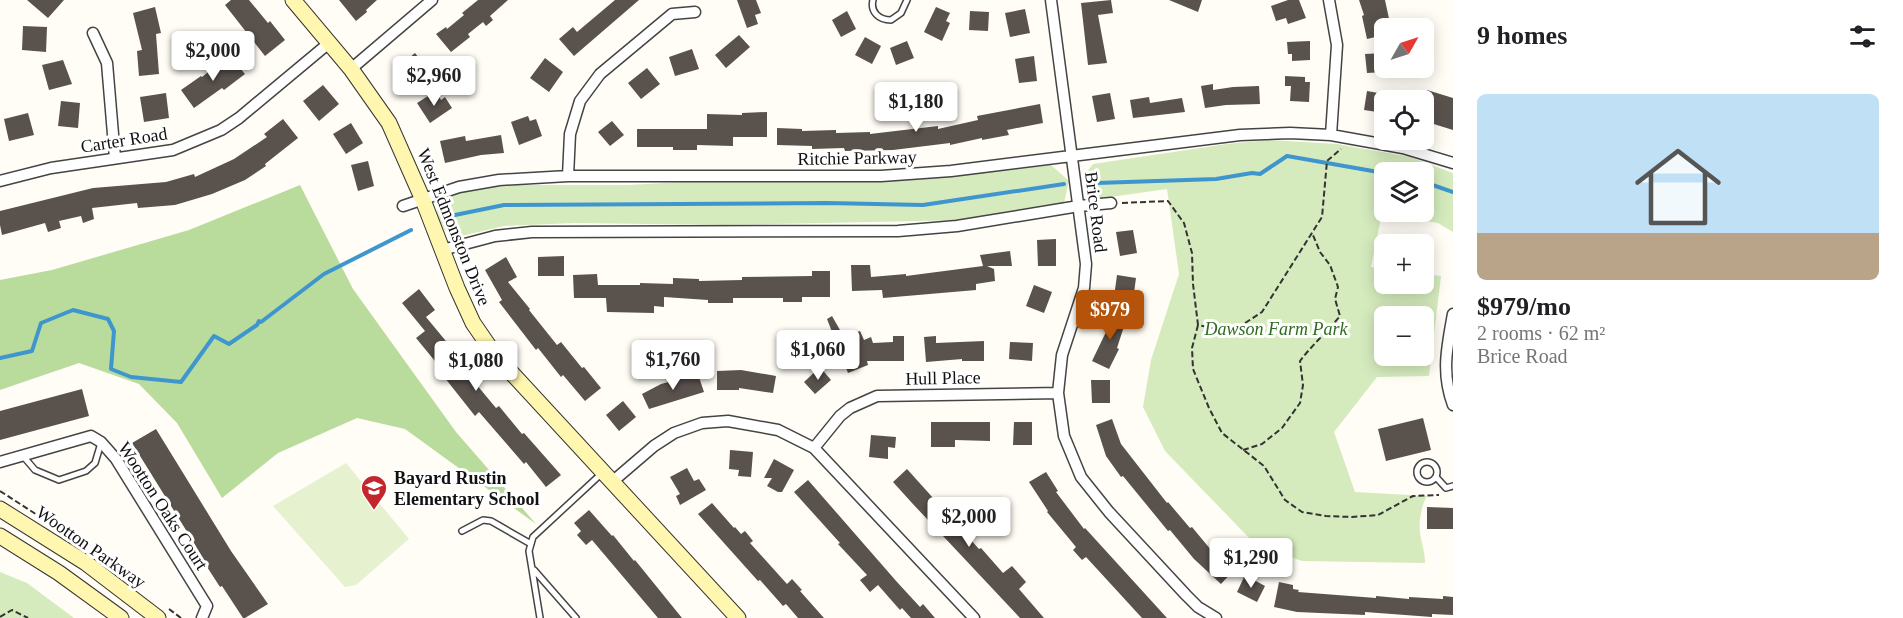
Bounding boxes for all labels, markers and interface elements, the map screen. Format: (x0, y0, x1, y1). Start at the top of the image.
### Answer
north arrow (1374, 18, 1434, 78)
map controls (1374, 18, 1434, 366)
icon: filters (1846, 20, 1879, 53)
text: 9 homes (1477, 21, 1567, 50)
pin: $2,000 (164, 31, 262, 82)
text: $2,000 (186, 39, 241, 61)
pin: $2,960 (385, 56, 483, 107)
text: $2,960 (407, 64, 462, 86)
pin: $1,180 (867, 82, 965, 133)
text: $1,180 (889, 90, 944, 112)
button: locate (1374, 90, 1434, 150)
street label: Carter Road (79, 123, 169, 157)
icon: home (1624, 133, 1732, 241)
street label: West Edmonston Drive (413, 146, 495, 308)
street label: Ritchie Parkway (797, 147, 917, 169)
button: layers (1374, 162, 1434, 222)
street label: Brice Road (1081, 170, 1111, 254)
button: + (1374, 234, 1434, 294)
pin: $979 (1074, 290, 1146, 341)
text: $979/mo (1477, 292, 1571, 321)
text: $979 (1090, 298, 1130, 320)
button: − (1374, 306, 1434, 366)
park label: Dawson Farm Park (1204, 319, 1349, 339)
text: 2 rooms · 62 m² (1477, 322, 1605, 344)
pin: $1,060 (769, 330, 867, 381)
text: $1,060 (791, 338, 846, 360)
pin: $1,760 (624, 340, 722, 391)
pin: $1,080 (427, 341, 525, 392)
text: Brice Road (1477, 345, 1568, 367)
text: $1,760 (646, 348, 701, 370)
text: $1,080 (449, 349, 504, 371)
street label: Hull Place (905, 367, 981, 389)
street label: Wootton Oaks Court (114, 438, 212, 574)
place label: Bayard Rustin Elementary School (394, 468, 540, 509)
school or university icon: Bayard Rustin Elementary School (359, 473, 389, 511)
pin: $2,000 (920, 497, 1018, 548)
street label: Wootton Parkway (32, 502, 150, 592)
text: $2,000 (942, 505, 997, 527)
pin: $1,290 (1202, 538, 1300, 589)
text: $1,290 (1224, 546, 1279, 568)

